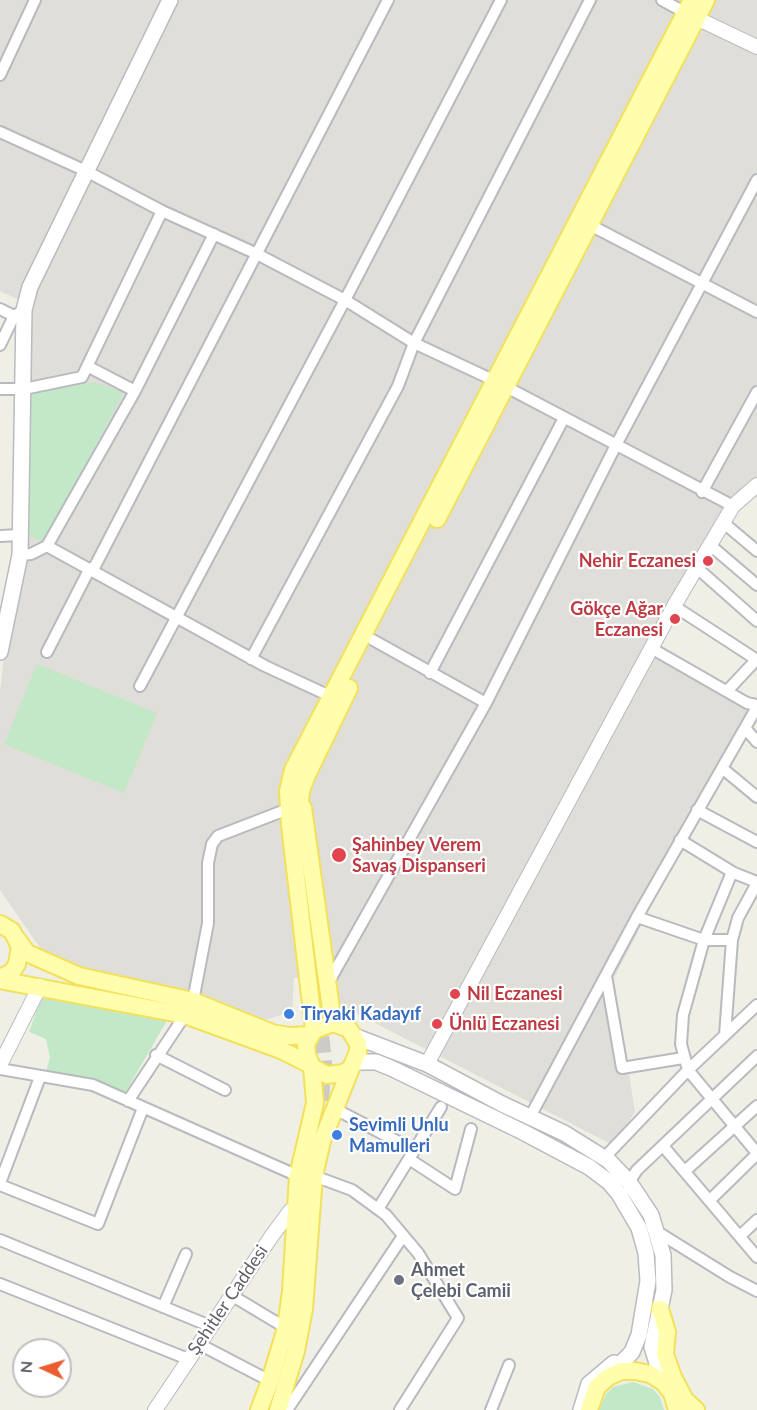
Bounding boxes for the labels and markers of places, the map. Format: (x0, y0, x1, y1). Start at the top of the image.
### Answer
place label: Nehir Eczanesi (579, 550, 696, 572)
marker: Nehir Eczanesi (701, 554, 715, 568)
place label: Gökçe Ağar Eczanesi (570, 598, 663, 640)
marker: Gökçe Ağar Eczanesi (668, 612, 682, 626)
place label: Şahinbey Verem Savaş Dispanseri (352, 834, 486, 876)
marker: Şahinbey Verem Savaş Dispanseri (330, 846, 348, 864)
place label: Nil Eczanesi (467, 983, 562, 1005)
marker: Nil Eczanesi (448, 987, 462, 1001)
place label: Tiryaki Kadayıf (301, 1003, 421, 1025)
marker: Tiryaki Kadayıf (282, 1007, 296, 1021)
place label: Ünlü Eczanesi (449, 1013, 560, 1035)
marker: Ünlü Eczanesi (430, 1017, 444, 1031)
place label: Sevimli Unlu Mamulleri (349, 1114, 449, 1156)
marker: Sevimli Unlu Mamulleri (330, 1128, 344, 1142)
place label: Ahmet Çelebi Camii (411, 1259, 511, 1302)
marker: Ahmet Çelebi Camii (392, 1273, 406, 1287)

